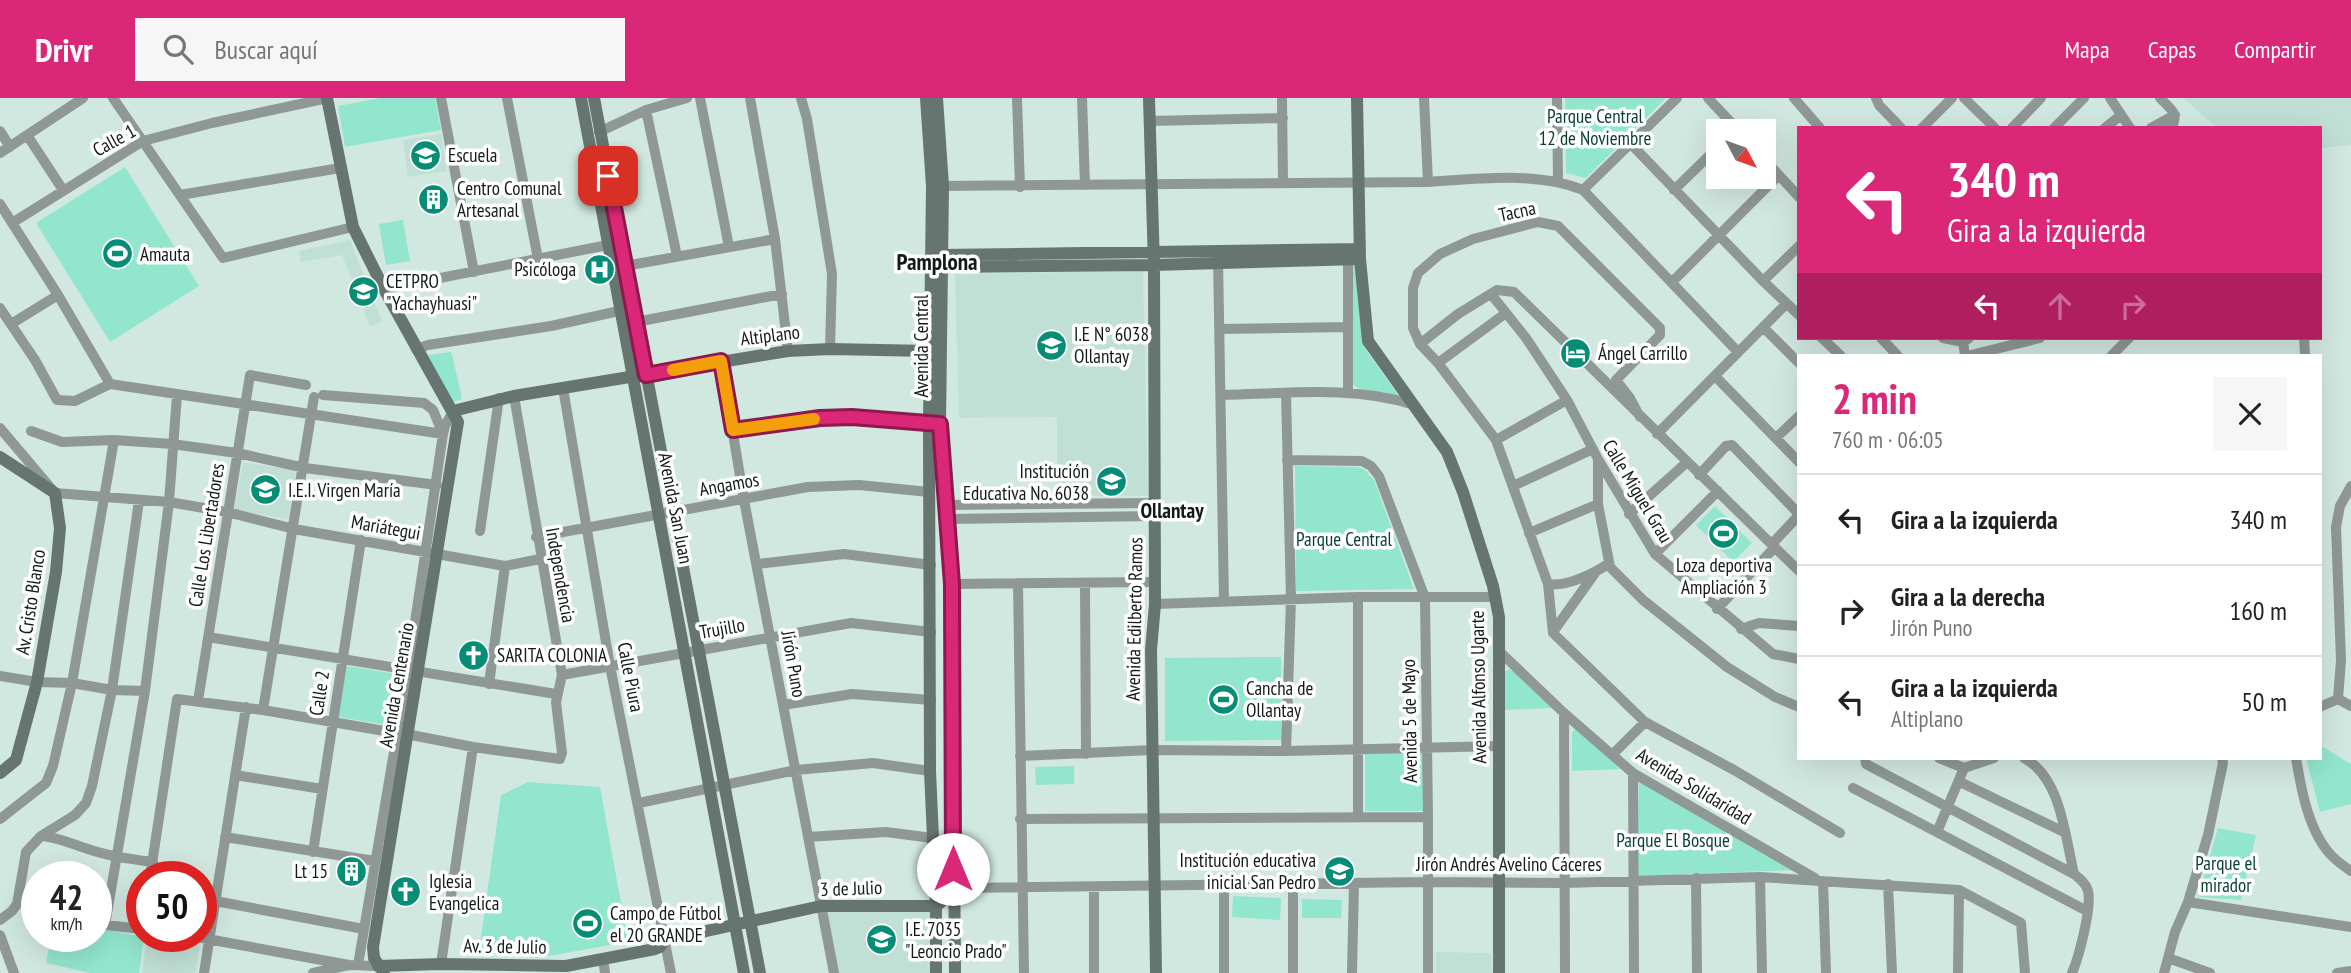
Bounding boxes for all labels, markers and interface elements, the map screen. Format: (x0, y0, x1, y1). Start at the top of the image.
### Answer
search box (135, 18, 625, 81)
text: Drivr (35, 28, 93, 71)
icon: search (159, 30, 197, 68)
text: Buscar aquí (215, 33, 318, 66)
text: Mapa (2065, 34, 2110, 65)
text: Capas (2148, 34, 2196, 65)
text: Compartir (2234, 34, 2316, 65)
park label: Parque Central 12 de Noviembre (1539, 104, 1651, 150)
street label: Calle 1 (88, 119, 140, 161)
north arrow (1706, 119, 1776, 189)
map controls (1706, 119, 1776, 189)
school or university icon: Escuela (408, 138, 442, 172)
place label: Escuela (448, 143, 497, 167)
pin (578, 146, 638, 206)
text: 340 m (1947, 147, 2060, 211)
icon: left (1832, 154, 1923, 245)
icon: arrive (589, 157, 627, 195)
place label: Centro Comunal Artesanal (457, 176, 562, 222)
building icon: Centro Comunal Artesanal (417, 182, 451, 216)
street label: Tacna (1496, 195, 1538, 227)
text: Gira a la izquierda (1947, 209, 2146, 251)
sports icon: Amauta (100, 237, 134, 271)
place label: Amauta (140, 242, 190, 266)
district label: Pamplona (896, 247, 978, 276)
hospital icon: Psicóloga (582, 252, 616, 286)
place label: Psicóloga (514, 257, 576, 281)
place label: CETPRO "Yachayhuasi" (386, 269, 477, 315)
school or university icon: CETPRO "Yachayhuasi" (346, 275, 380, 309)
icon: left (1968, 287, 2006, 325)
icon: ahead (2041, 287, 2079, 325)
icon: right (2114, 287, 2152, 325)
street label: Avenida Central (909, 294, 933, 397)
street label: Altiplano (739, 319, 801, 351)
place label: I.E N° 6038 Ollantay (1074, 322, 1149, 368)
school or university icon: I.E N° 6038 Ollantay (1034, 328, 1068, 362)
hotel icon: Ángel Carrillo (1558, 336, 1592, 370)
place label: Ángel Carrillo (1598, 341, 1688, 365)
text: 2 min (1832, 371, 1917, 426)
button: close (2213, 377, 2287, 451)
text: 760 m · 06:05 (1832, 425, 1944, 454)
street label: Calle Miguel Grau (1598, 435, 1678, 547)
street label: Avenida San Juan (653, 450, 699, 566)
place label: Institución Educativa No. 6038 (963, 459, 1089, 505)
street label: Calle Los Libertadores (183, 462, 229, 608)
school or university icon: Institución Educativa No. 6038 (1095, 465, 1129, 499)
street label: Angamos (697, 467, 761, 501)
school or university icon: I.E.I. Virgen María (248, 473, 282, 507)
place label: I.E.I. Virgen María (288, 478, 401, 502)
district label: Ollantay (1140, 497, 1204, 524)
icon: left (1832, 501, 1870, 539)
text: Gira a la izquierda (1891, 503, 2058, 536)
text: 340 m (2229, 503, 2287, 536)
street label: Mariátegui (349, 509, 423, 545)
sports icon: Loza deportiva Ampliación 3 (1707, 517, 1741, 551)
street label: Independencia (541, 526, 581, 624)
park label: Parque Central (1296, 527, 1393, 551)
street label: Avenida Edilberto Ramos (1121, 537, 1147, 701)
street label: Av. Cristo Blanco (10, 548, 50, 656)
place label: Loza deportiva Ampliación 3 (1676, 553, 1772, 599)
text: Gira a la derecha (1891, 580, 2045, 613)
icon: right (1832, 592, 1870, 630)
text: 160 m (2229, 594, 2287, 627)
street label: Avenida Alfonso Ugarte (1465, 610, 1491, 764)
street label: Trujillo (697, 612, 747, 644)
text: Jirón Puno (1891, 613, 1973, 642)
street label: Avenida Centenario (373, 621, 419, 749)
street label: Jirón Puno (776, 628, 812, 699)
church icon: SARITA COLONIA (457, 638, 491, 672)
street label: Calle Piura (612, 640, 650, 714)
place label: SARITA COLONIA (497, 643, 607, 667)
street label: Avenida 5 de Mayo (1396, 659, 1422, 783)
street label: Calle 2 (304, 669, 334, 717)
text: Gira a la izquierda (1891, 671, 2058, 704)
place label: Cancha de Ollantay (1246, 676, 1313, 722)
sports icon: Cancha de Ollantay (1206, 682, 1240, 716)
icon: left (1832, 683, 1870, 721)
text: 50 m (2241, 685, 2287, 718)
text: Altiplano (1891, 704, 1963, 733)
street label: Avenida Solidaridad (1632, 742, 1756, 830)
park label: Parque El Bosque (1616, 828, 1730, 852)
position arrow (916, 832, 990, 906)
place label: Institución educativa inicial San Pedro (1180, 848, 1316, 894)
park label: Parque el mirador (2195, 851, 2257, 897)
street label: Jirón Andrés Avelino Cáceres (1415, 852, 1602, 876)
building icon: Lt 15 (334, 854, 368, 888)
school or university icon: Institución educativa inicial San Pedro (1322, 854, 1356, 888)
place label: Lt 15 (294, 859, 328, 883)
speed limit sign: 50 (126, 861, 217, 952)
place label: Iglesia Evangelica (429, 869, 499, 915)
text: 42 (50, 874, 83, 920)
church icon: Iglesia Evangelica (389, 875, 423, 909)
street label: 3 de Julio (819, 875, 883, 901)
place label: Campo de Fútbol el 20 GRANDE (610, 901, 722, 947)
sports icon: Campo de Fútbol el 20 GRANDE (570, 907, 604, 941)
text: km/h (51, 912, 82, 935)
place label: I.E. 7035 "Leoncio Prado" (905, 917, 1007, 963)
school or university icon: I.E. 7035 "Leoncio Prado" (865, 923, 899, 957)
street label: Av. 3 de Julio (463, 933, 547, 959)

